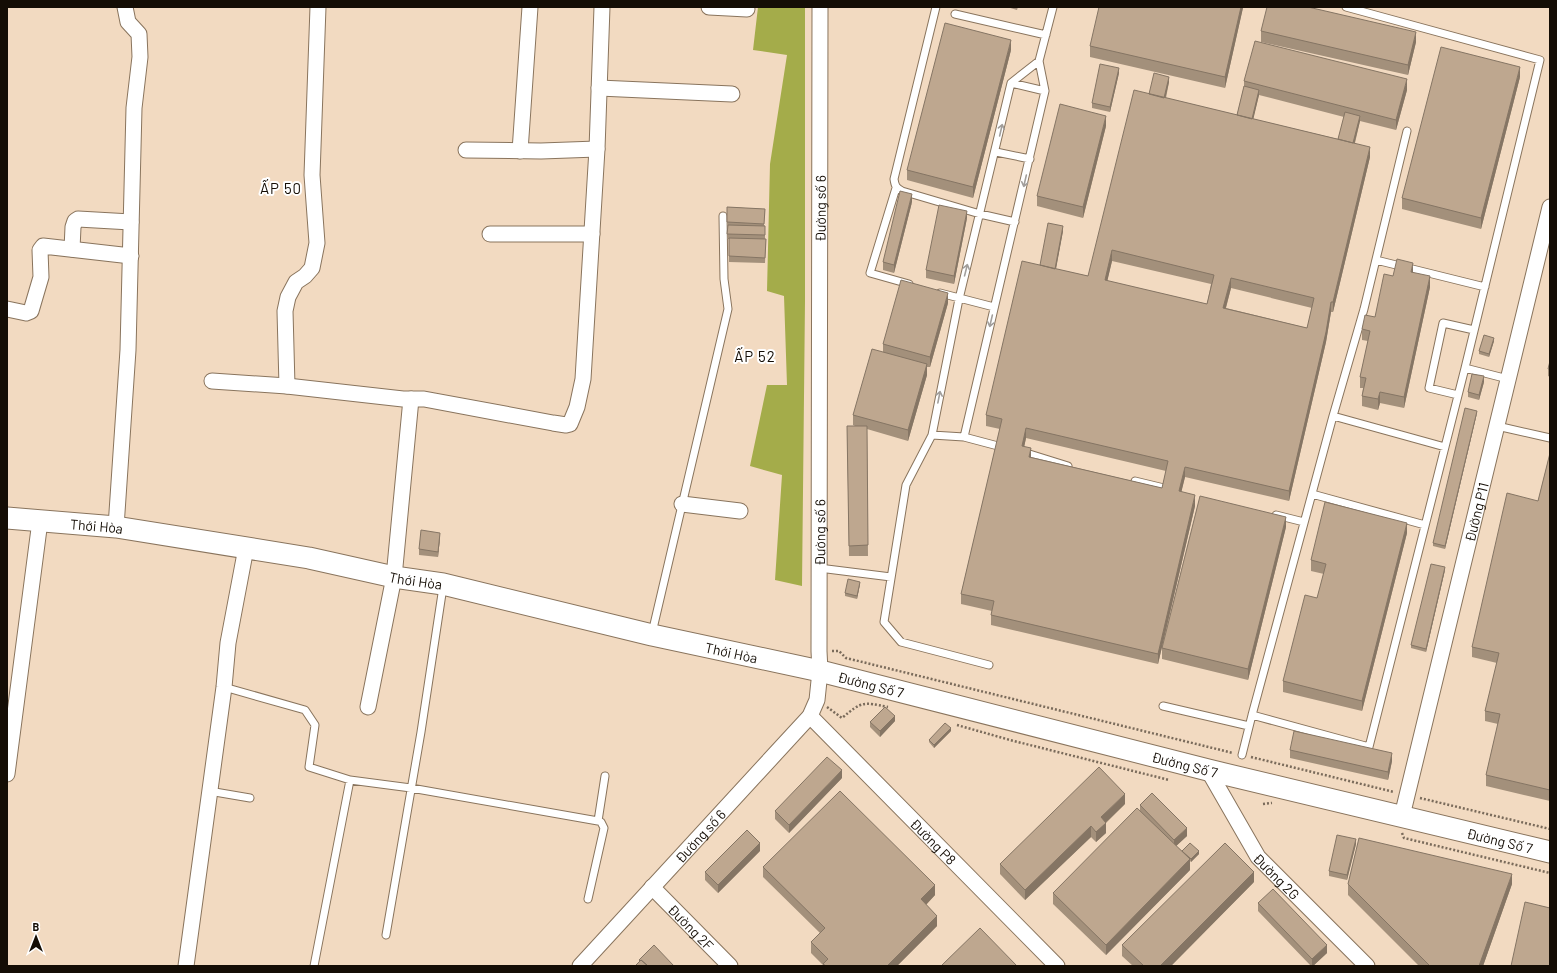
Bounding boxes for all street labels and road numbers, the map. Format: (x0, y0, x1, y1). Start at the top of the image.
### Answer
street label: Đường số 6 (811, 175, 828, 242)
street label: Đường P11 (1461, 480, 1491, 543)
street label: Đường số 6 (811, 499, 828, 566)
street label: Thới Hòa (70, 515, 124, 537)
street label: Thới Hòa (388, 568, 443, 592)
street label: Thới Hòa (704, 638, 759, 666)
street label: Đường Số 7 (836, 667, 906, 701)
street label: Đường Số 7 (1150, 748, 1220, 781)
street label: Đường số 6 (671, 805, 729, 866)
street label: Đường P8 (907, 815, 960, 868)
street label: Đường Số 7 (1465, 824, 1535, 856)
street label: Đường 2G (1250, 849, 1304, 903)
street label: Đường 2F (665, 900, 718, 953)

